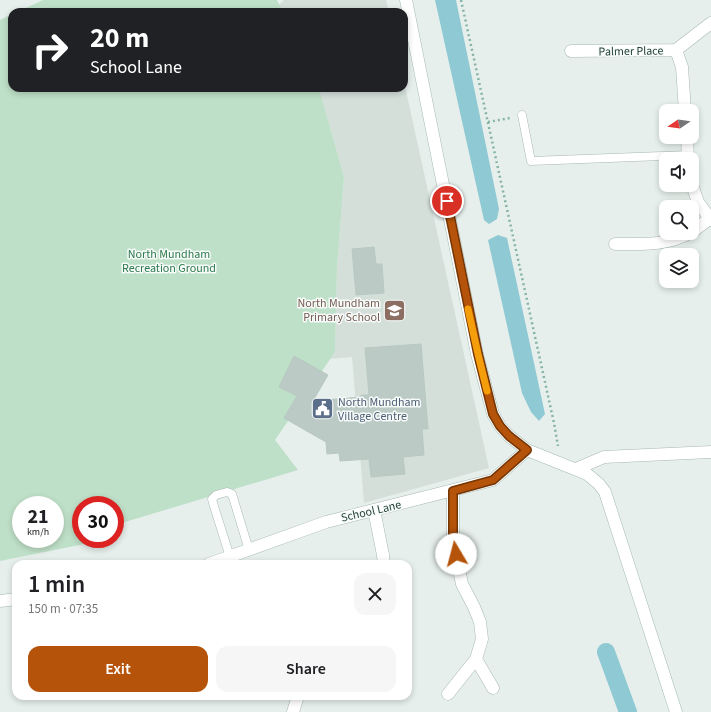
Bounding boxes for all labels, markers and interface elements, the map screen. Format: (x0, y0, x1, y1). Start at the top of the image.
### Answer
text: 20 m (90, 18, 149, 58)
icon: right (24, 24, 76, 76)
street label: Palmer Place (598, 42, 664, 61)
text: School Lane (90, 55, 182, 80)
north arrow (659, 104, 699, 144)
map controls (659, 104, 699, 288)
button: sound (659, 152, 699, 192)
pin (430, 184, 464, 218)
icon: arrive (436, 190, 458, 212)
button: search (659, 200, 699, 240)
park label: North Mundham Recreation Ground (122, 246, 216, 277)
button: layers (659, 248, 699, 288)
place label: North Mundham Primary School (298, 295, 380, 326)
school or university icon: North Mundham Primary School (382, 297, 408, 323)
place label: North Mundham Village Centre (338, 394, 420, 425)
public building icon: North Mundham Village Centre (309, 396, 335, 422)
speed limit sign: 30 (72, 496, 124, 548)
street label: School Lane (339, 496, 403, 527)
text: 21 (27, 503, 49, 531)
text: km/h (27, 525, 49, 539)
position arrow (435, 533, 477, 575)
text: 1 min (28, 567, 85, 602)
button: close (354, 573, 396, 615)
text: 150 m · 07:35 (28, 600, 98, 618)
button: Exit (28, 646, 208, 692)
button: Share (216, 646, 396, 692)

